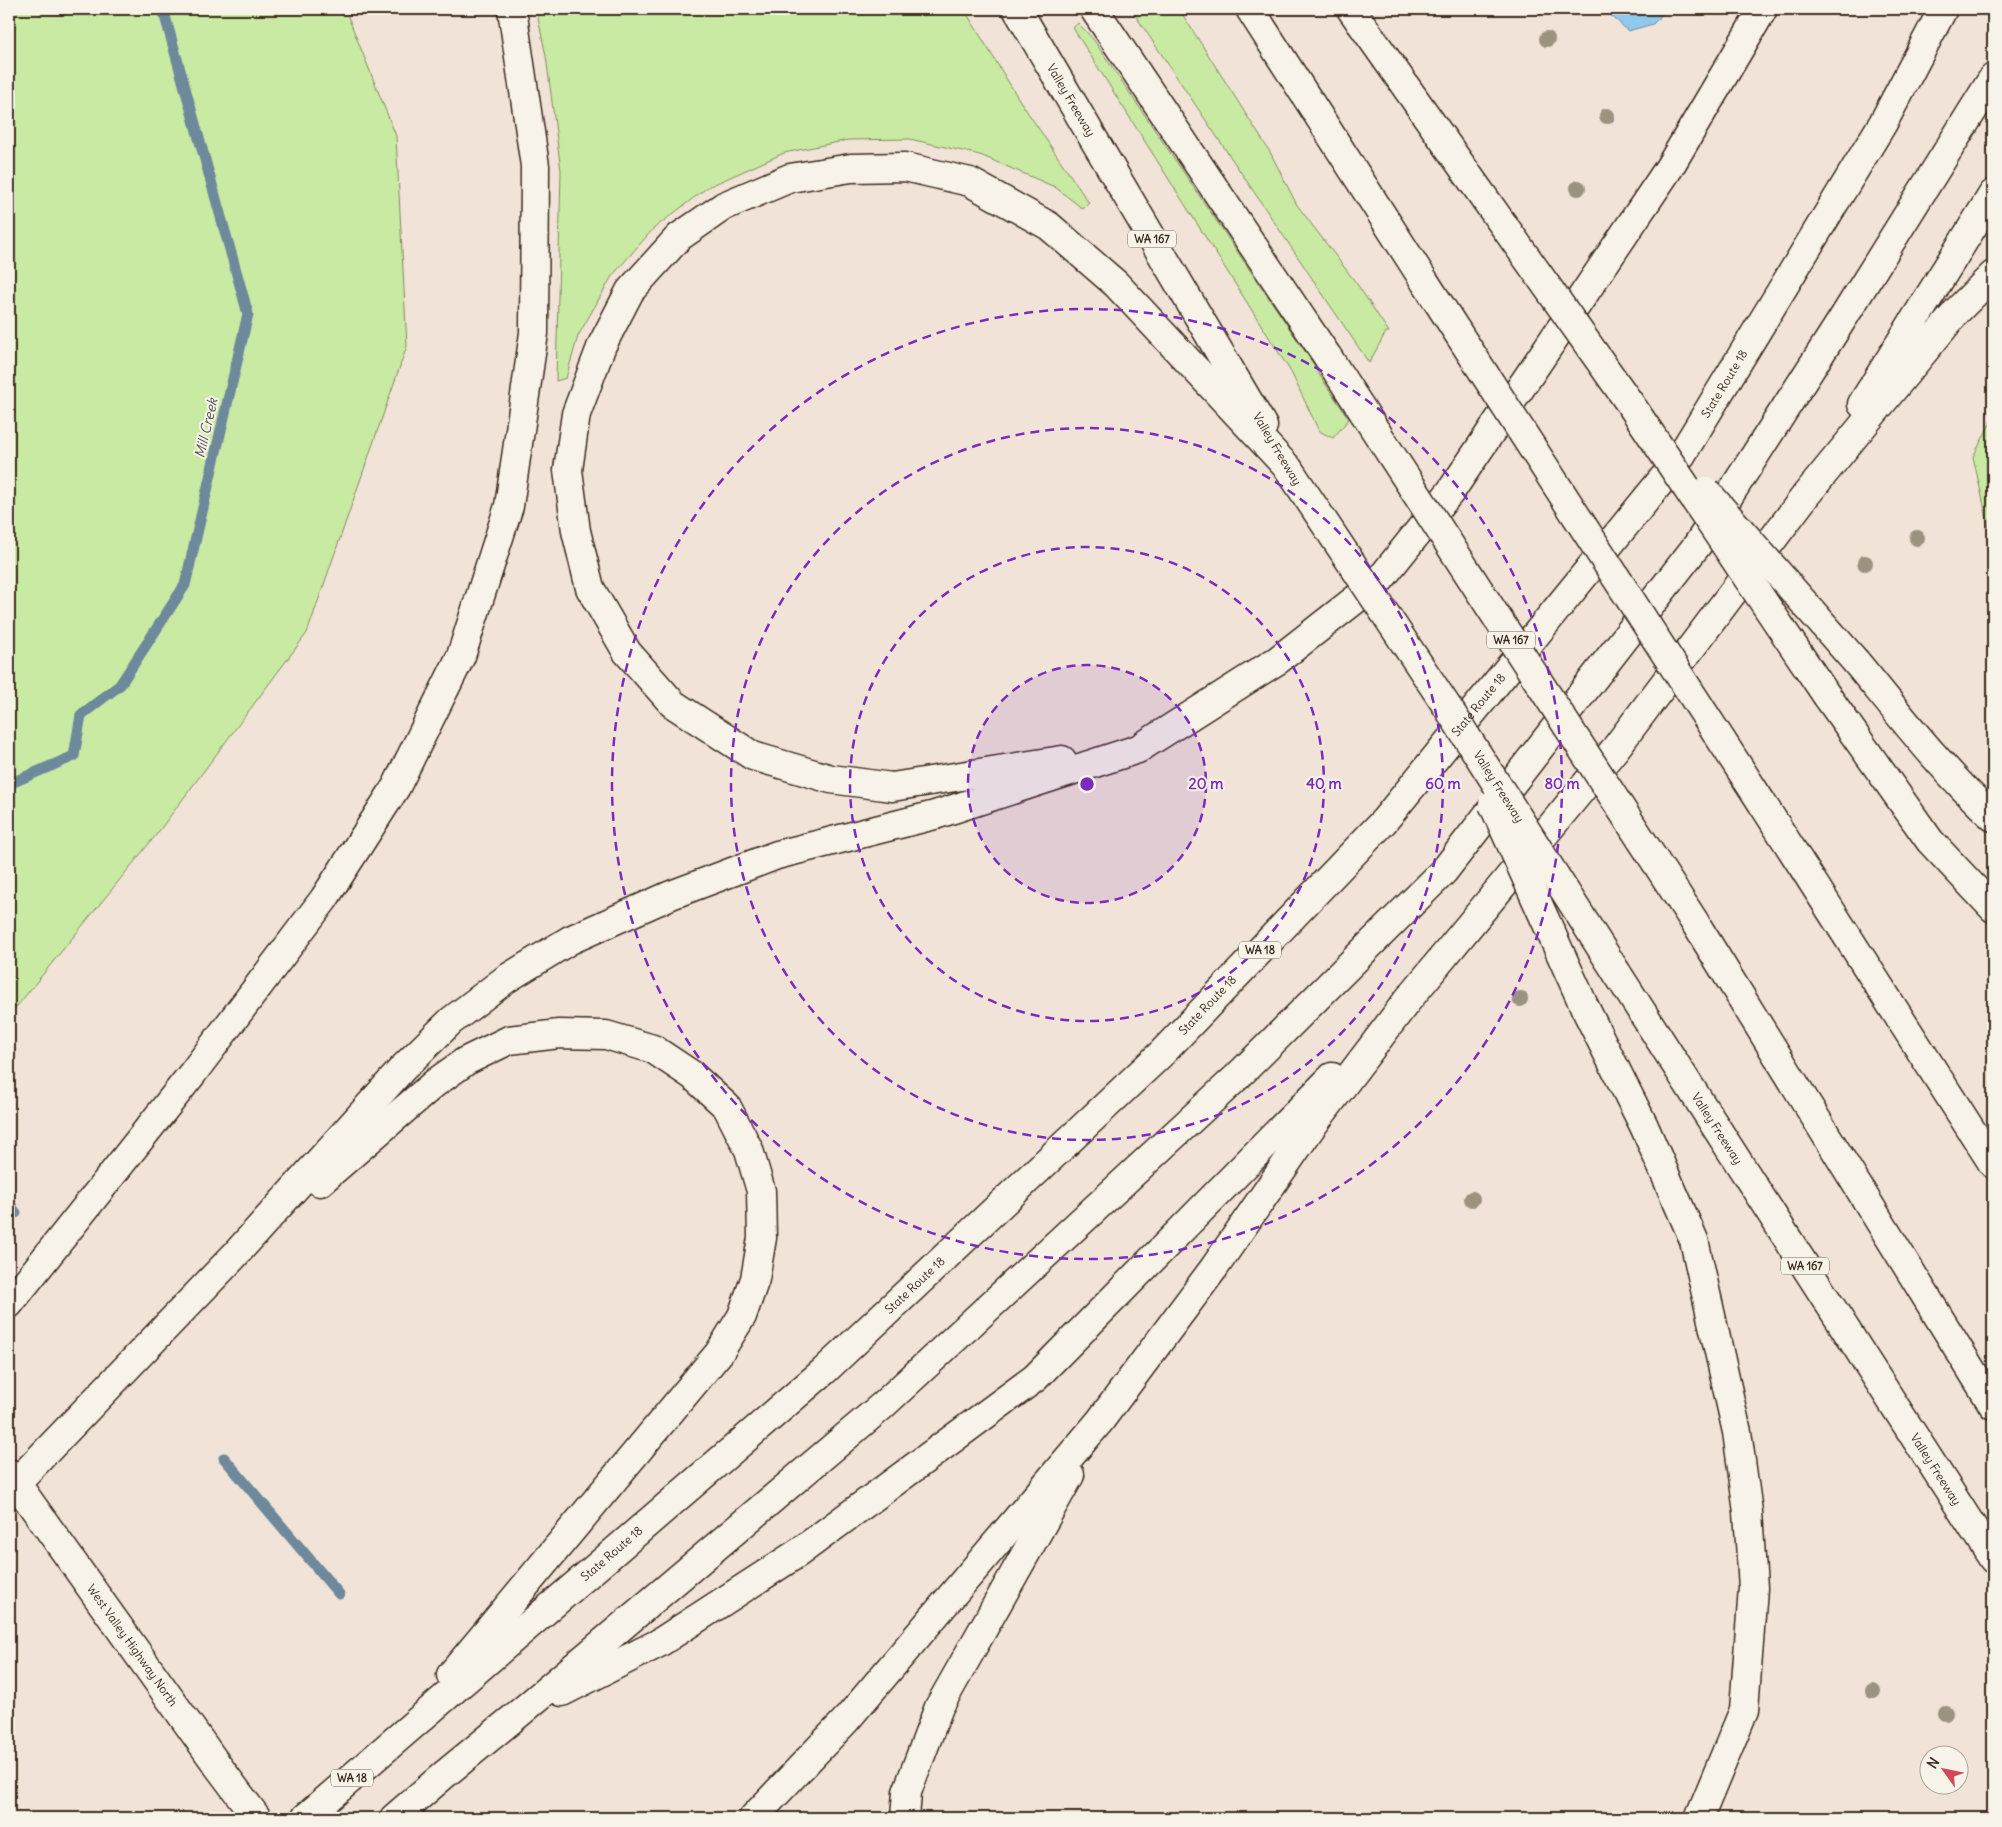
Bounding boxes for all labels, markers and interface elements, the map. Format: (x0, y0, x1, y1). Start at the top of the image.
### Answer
street label: Valley Freeway (1044, 61, 1099, 139)
road number: WA 167 (1128, 230, 1176, 248)
street label: State Route 18 (1698, 347, 1751, 420)
water label: Mill Creek (190, 396, 222, 460)
street label: Valley Freeway (1250, 410, 1305, 488)
road number: WA 167 (1487, 632, 1535, 648)
street label: State Route 18 (1448, 670, 1508, 739)
street label: Valley Freeway (1470, 748, 1527, 825)
text: 20 m (1189, 774, 1223, 793)
text: 40 m (1306, 774, 1342, 793)
text: 60 m (1425, 774, 1461, 793)
text: 80 m (1544, 774, 1580, 793)
centre of rings (1078, 775, 1096, 793)
road number: WA 18 (1239, 942, 1281, 958)
street label: State Route 18 (1175, 972, 1239, 1038)
street label: Valley Freeway (1689, 1090, 1746, 1167)
street label: State Route 18 (882, 1253, 948, 1317)
road number: WA 167 (1781, 1258, 1829, 1274)
street label: Valley Freeway (1908, 1431, 1965, 1508)
street label: State Route 18 (578, 1523, 646, 1584)
street label: West Valley Highway North (84, 1581, 181, 1709)
north arrow (1920, 1744, 1970, 1794)
text: N (1923, 1754, 1943, 1772)
road number: WA 18 (331, 1770, 373, 1786)

